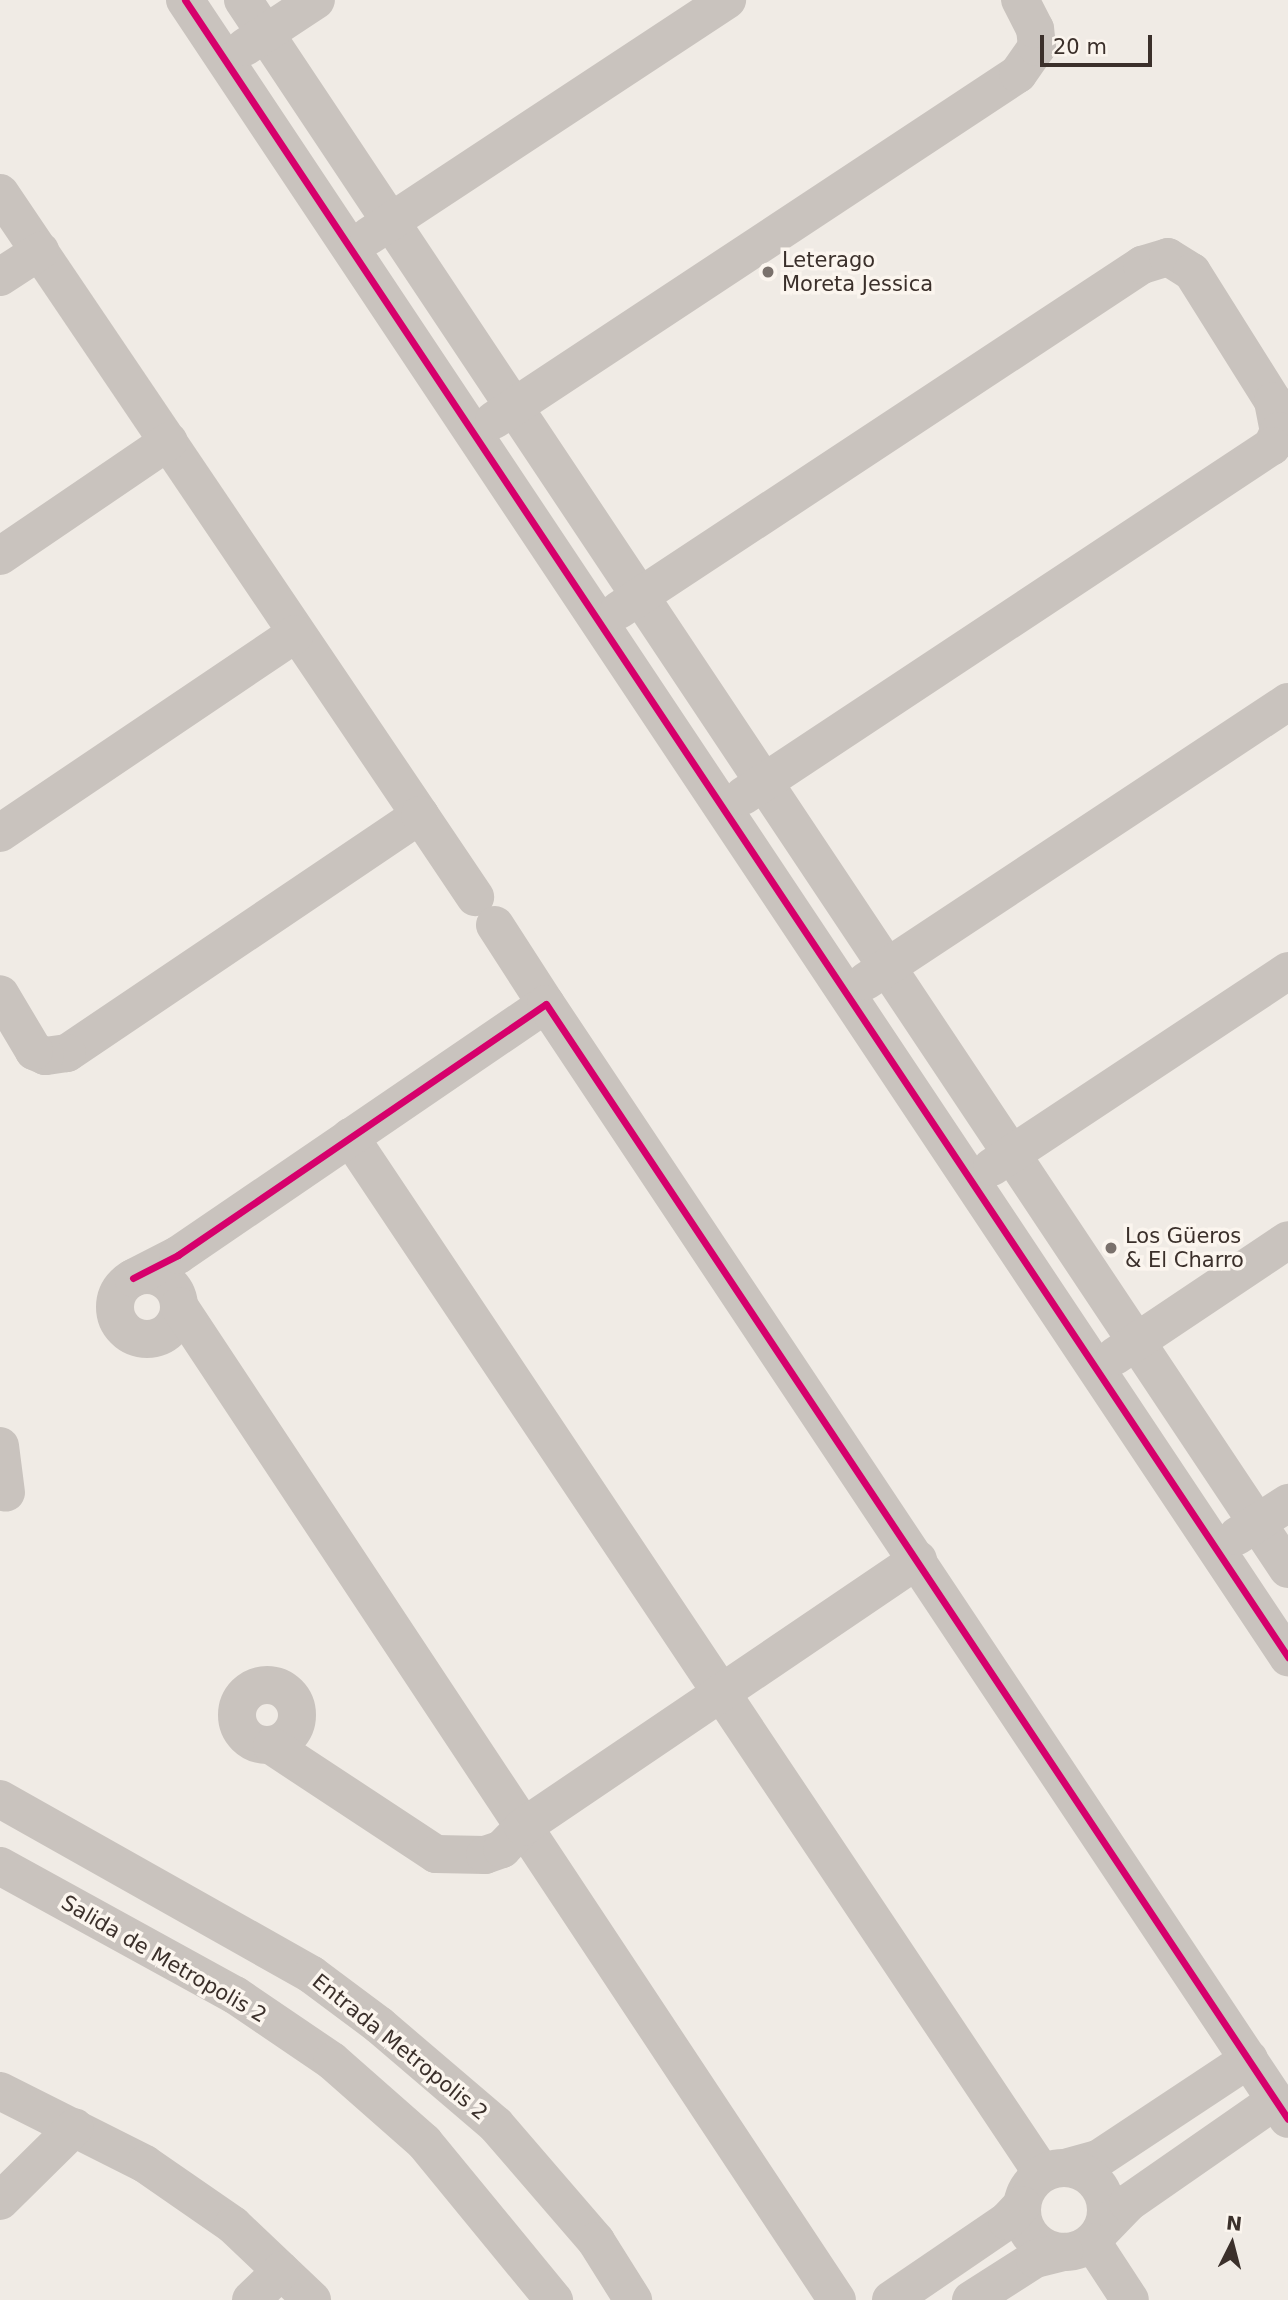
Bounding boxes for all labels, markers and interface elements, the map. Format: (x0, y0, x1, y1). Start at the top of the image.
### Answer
scale bar (1043, 21, 1155, 65)
text: 20 m (1053, 35, 1107, 59)
place label: Leterago Moreta Jessica (782, 247, 933, 297)
marker: Leterago Moreta Jessica (760, 264, 776, 280)
place label: Los Güeros & El Charro (1125, 1223, 1244, 1273)
marker: Los Güeros & El Charro (1103, 1240, 1119, 1256)
street label: Salida de Metropolis 2 (57, 1890, 271, 2028)
street label: Entrada Metropolis 2 (307, 1969, 493, 2125)
north arrow (1197, 2209, 1267, 2279)
text: N (1225, 2211, 1243, 2235)

